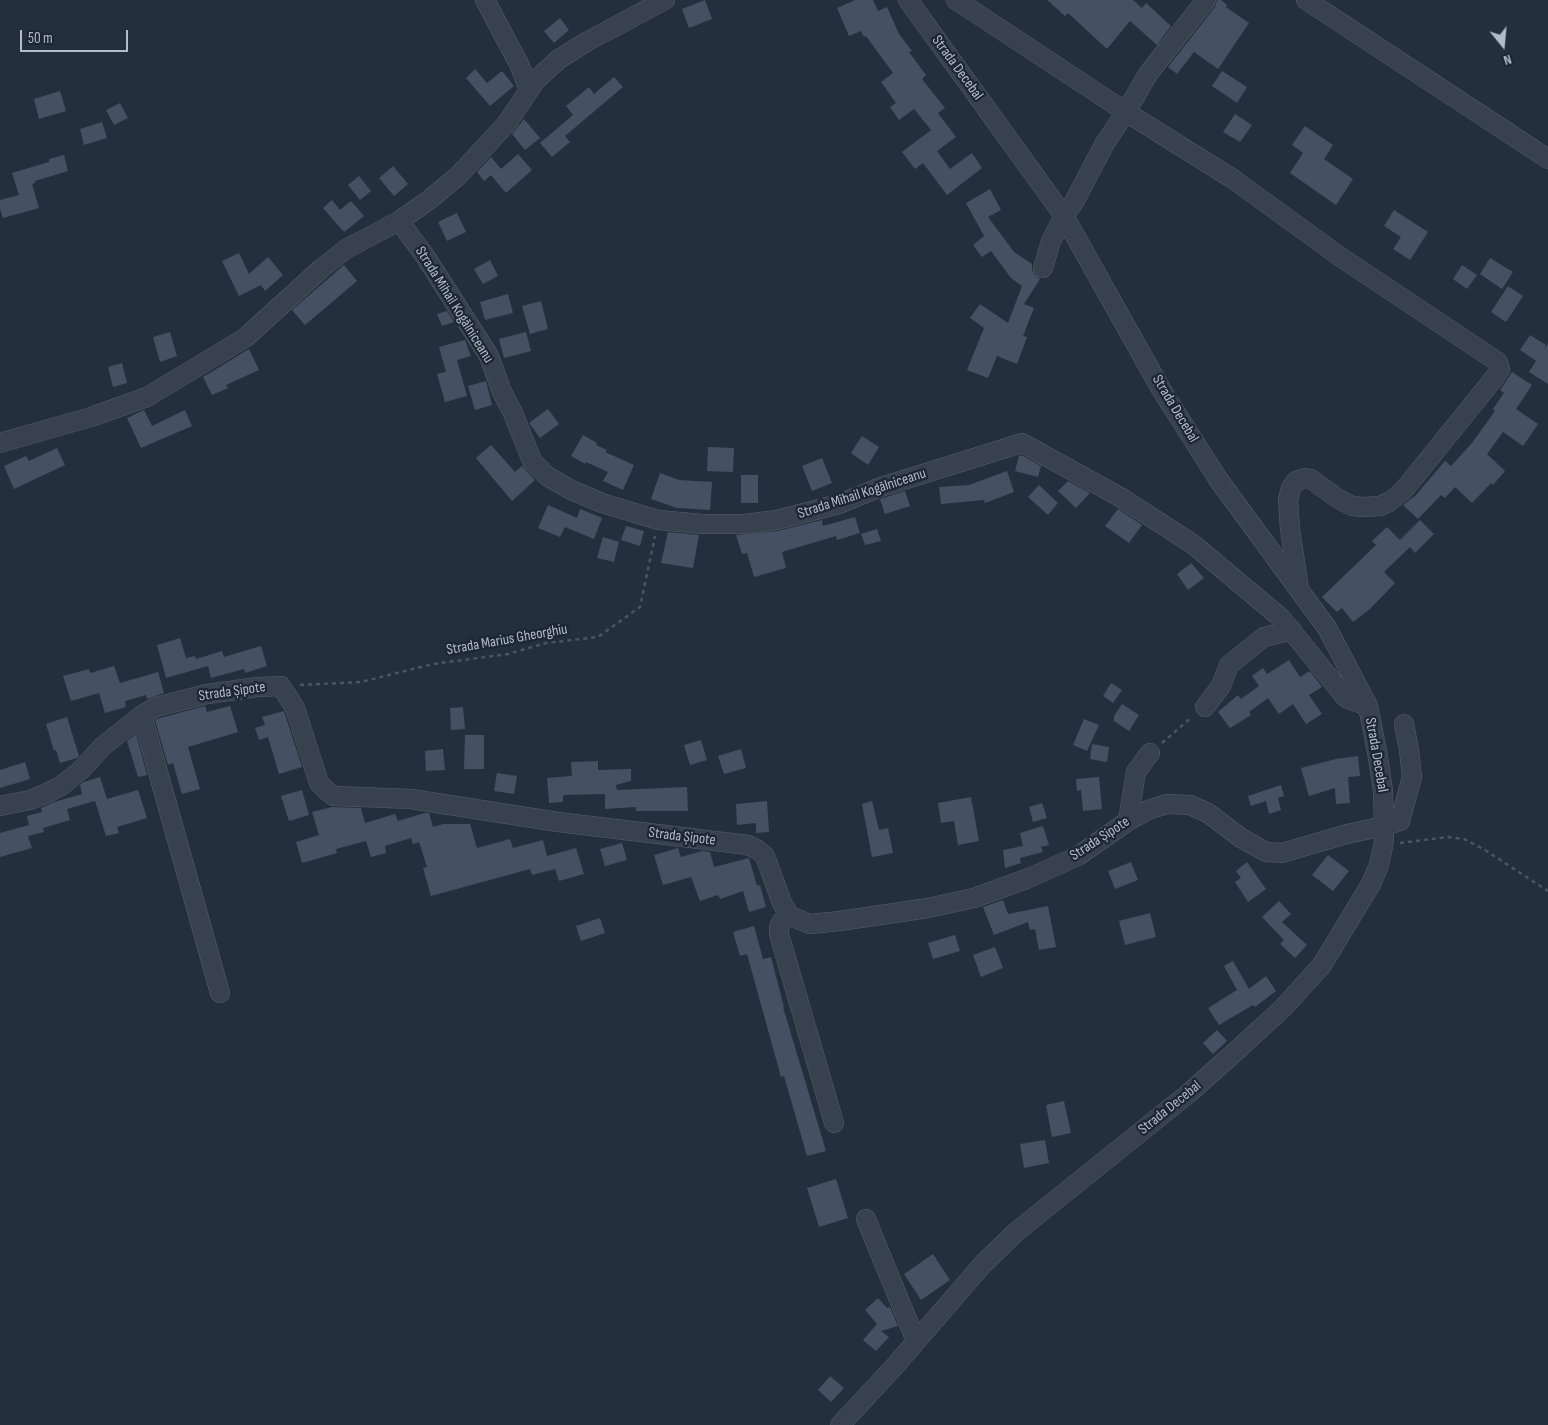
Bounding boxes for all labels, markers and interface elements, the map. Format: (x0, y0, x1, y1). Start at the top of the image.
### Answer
scale bar (22, 20, 130, 52)
north arrow (1478, 20, 1528, 70)
text: 50 m (28, 29, 53, 48)
street label: Strada Decebal (928, 32, 986, 104)
text: N (1501, 51, 1514, 69)
street label: Strada Mihail Kogălniceanu (411, 243, 497, 367)
street label: Strada Decebal (1148, 372, 1202, 446)
street label: Strada Mihail Kogălniceanu (796, 465, 928, 523)
street label: Strada Marius Gheorghiu (445, 620, 569, 660)
street label: Strada Șipote (197, 678, 267, 706)
street label: Strada Decebal (1361, 716, 1391, 794)
street label: Strada Șipote (1067, 813, 1133, 865)
street label: Strada Șipote (647, 824, 717, 850)
street label: Strada Decebal (1135, 1077, 1205, 1139)

